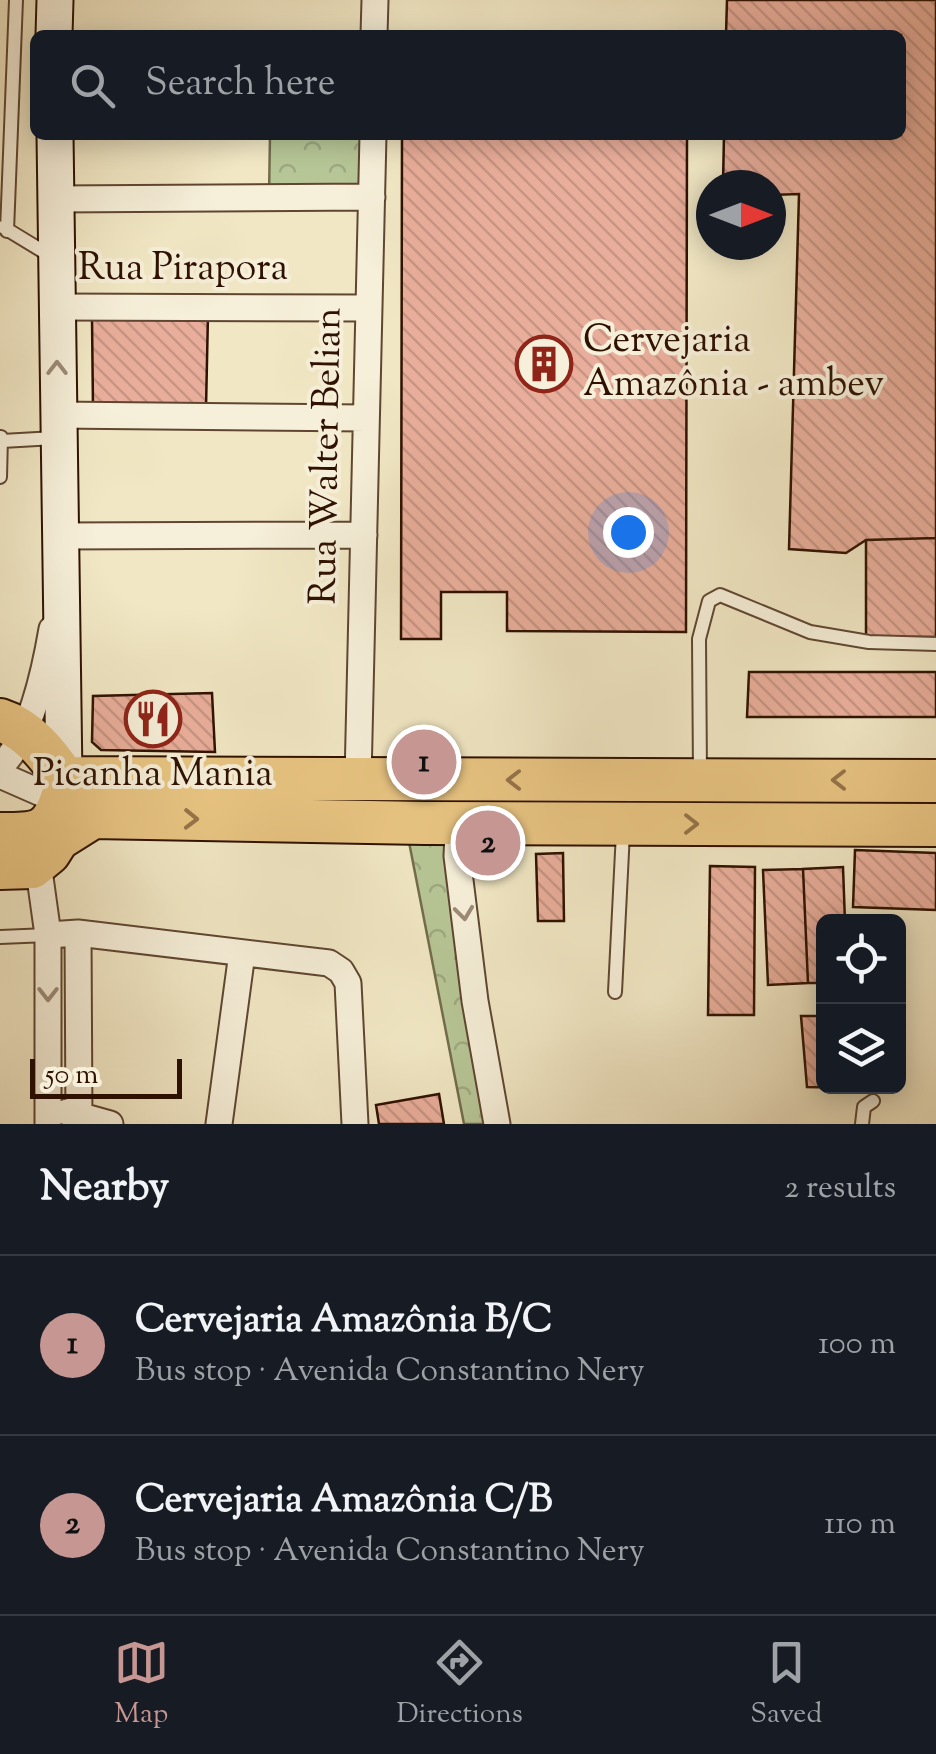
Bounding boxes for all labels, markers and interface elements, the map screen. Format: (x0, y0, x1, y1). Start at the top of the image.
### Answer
search box (30, 30, 906, 140)
icon: search (65, 58, 120, 113)
text: Search here (145, 58, 336, 112)
north arrow (696, 170, 786, 260)
street label: Rua Pirapora (78, 243, 288, 297)
street label: Rua Walter Belian (298, 307, 358, 605)
place label: Cervejaria Amazônia - ambev (583, 315, 884, 413)
building icon: Cervejaria Amazônia - ambev (514, 334, 574, 394)
one-way arrow (46, 360, 68, 376)
your location (603, 507, 654, 558)
restaurant icon: Picanha Mania (123, 689, 183, 749)
pin: 1 (392, 724, 456, 800)
place label: Picanha Mania (33, 749, 273, 803)
one-way arrow (505, 769, 520, 791)
one-way arrow (830, 770, 846, 791)
pin: 2 (456, 806, 520, 880)
one-way arrow (184, 808, 199, 830)
one-way arrow (684, 813, 699, 835)
one-way arrow (453, 905, 474, 921)
map controls (816, 914, 906, 1094)
button: locate (816, 914, 906, 1004)
one-way arrow (37, 988, 59, 1003)
button: layers (816, 1004, 906, 1094)
scale bar (30, 1054, 182, 1098)
text: 50 m (45, 1056, 99, 1096)
text: Nearby (40, 1159, 169, 1219)
text: 2 results (784, 1166, 896, 1212)
text: Cervejaria Amazônia B/C (135, 1295, 553, 1349)
text: 1 (67, 1322, 78, 1368)
text: 100 m (818, 1322, 896, 1368)
text: Bus stop · Avenida Constantino Nery (135, 1349, 645, 1395)
text: Cervejaria Amazônia C/B (135, 1475, 552, 1529)
text: 2 (65, 1502, 80, 1548)
text: 110 m (824, 1502, 896, 1548)
text: Bus stop · Avenida Constantino Nery (135, 1529, 645, 1575)
tab: Map (114, 1635, 169, 1735)
tab: Directions (396, 1635, 523, 1735)
tab: Saved (750, 1635, 822, 1735)

